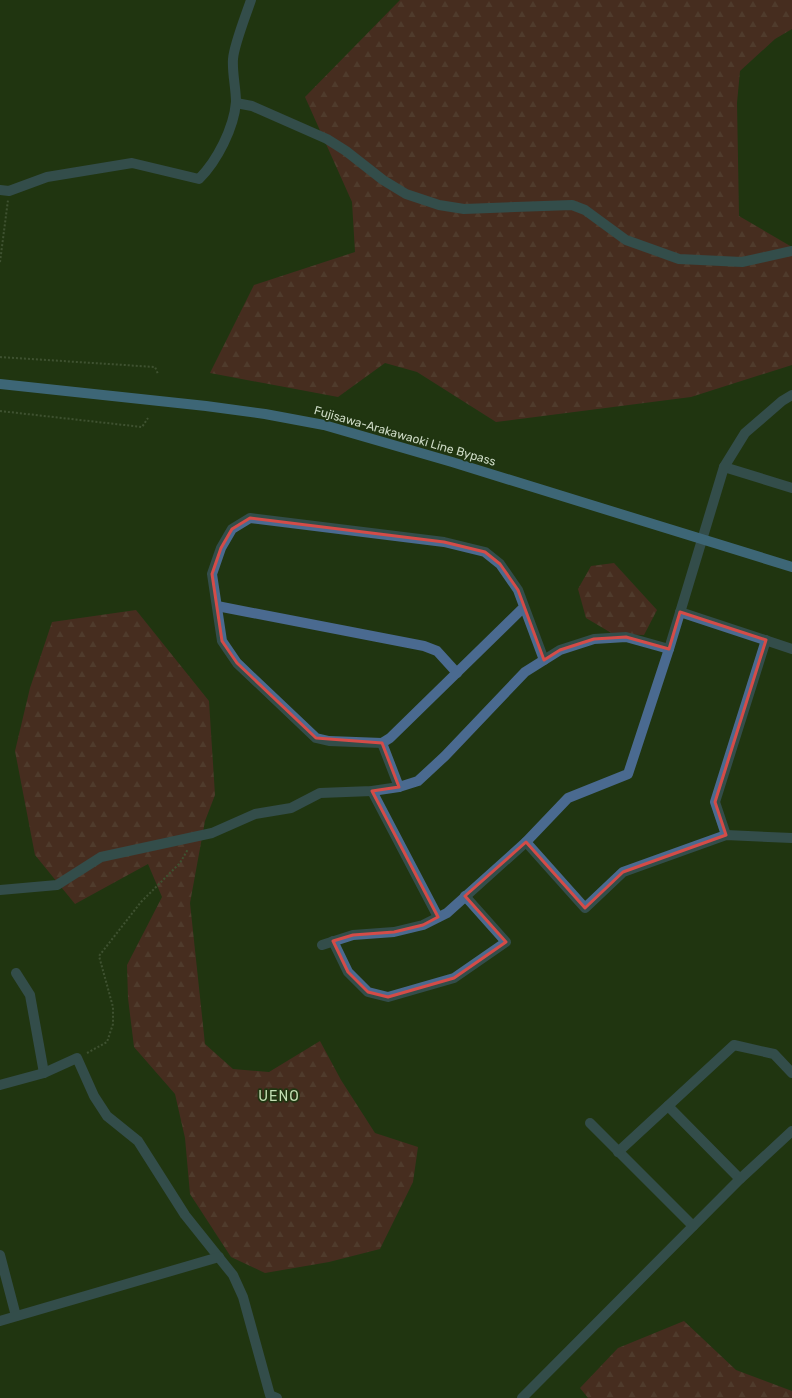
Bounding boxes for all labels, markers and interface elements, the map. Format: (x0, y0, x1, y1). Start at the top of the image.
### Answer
street label: Fujisawa-Arakawaoki Line Bypass (312, 403, 498, 469)
district label: UENO (258, 1088, 300, 1105)

